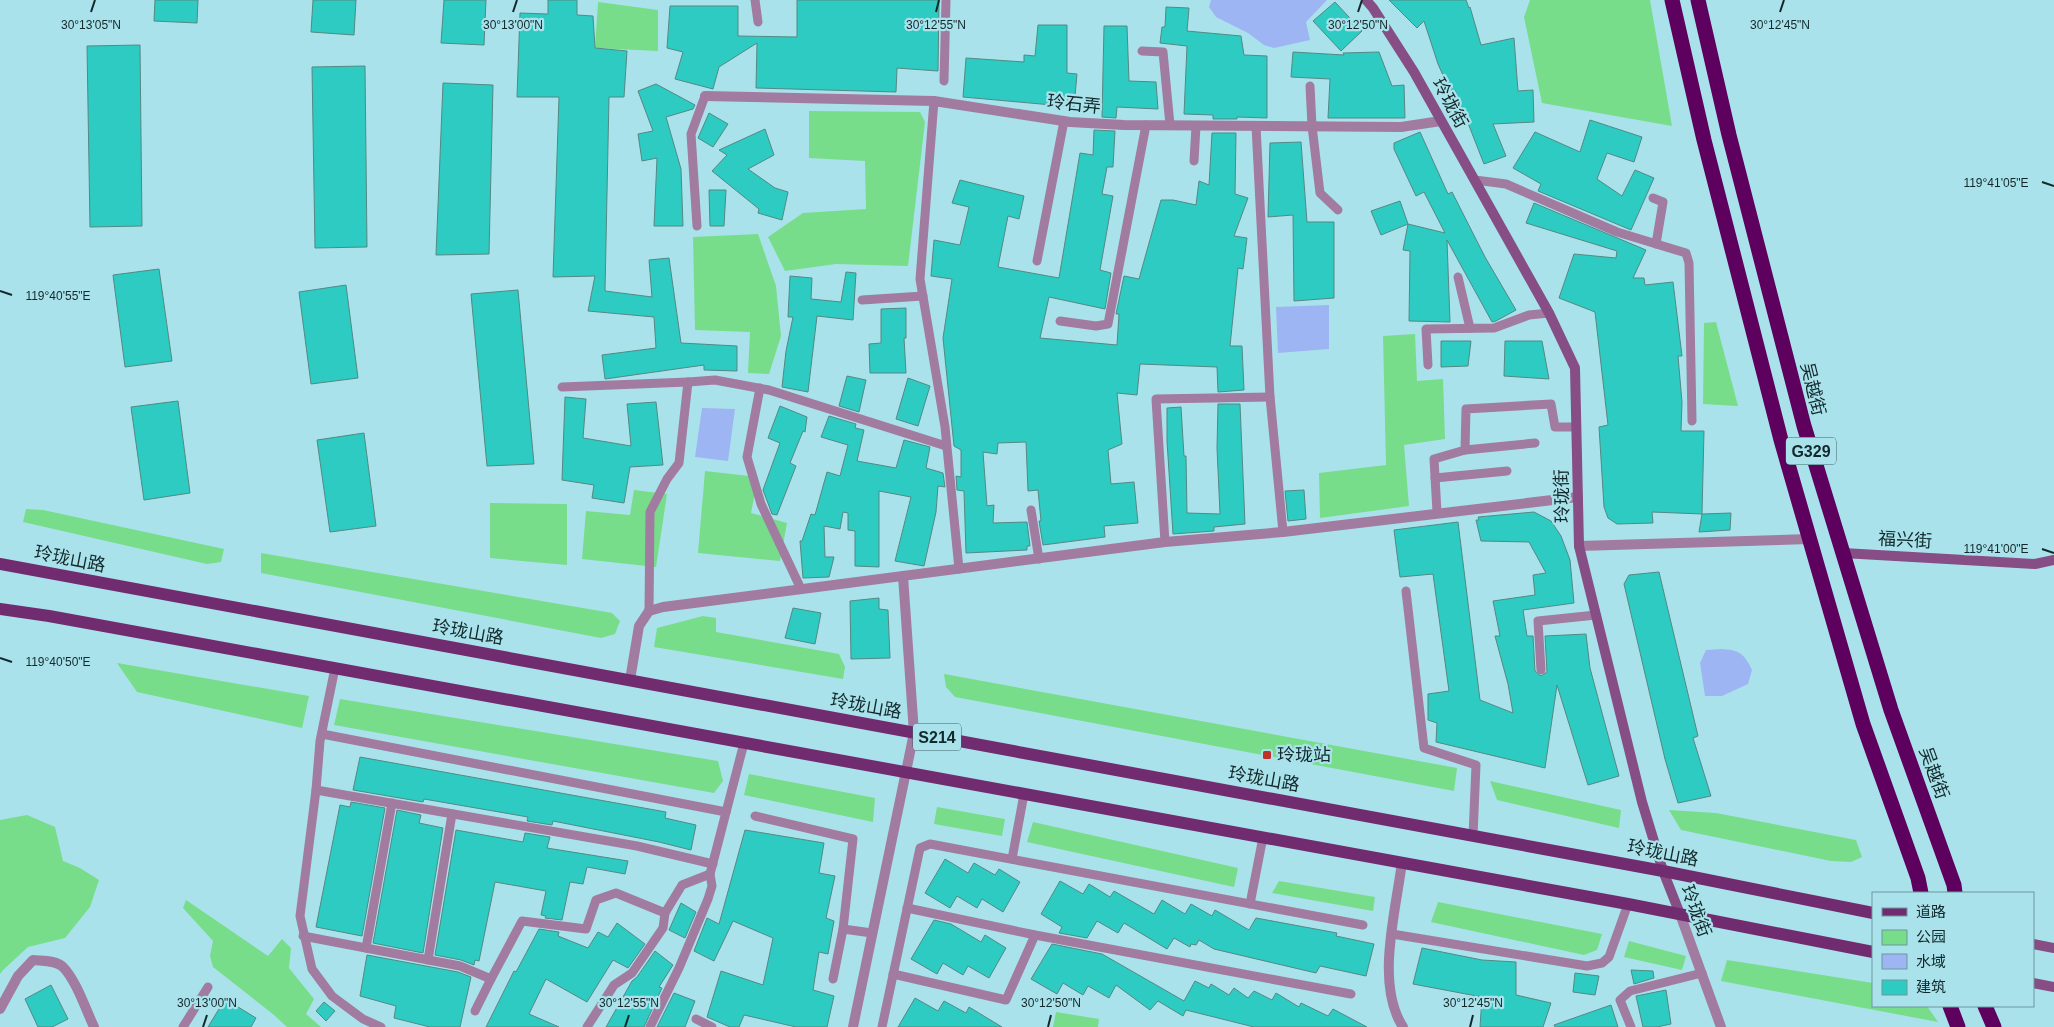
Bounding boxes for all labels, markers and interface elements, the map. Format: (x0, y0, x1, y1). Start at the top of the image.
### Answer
text: 30°13'05"N (61, 18, 121, 32)
text: 30°13'00"N (483, 18, 543, 32)
text: 30°12'55"N (906, 18, 966, 32)
text: 30°12'50"N (1328, 18, 1388, 32)
text: 30°12'45"N (1750, 18, 1810, 32)
street label: 玲珑街 (1428, 75, 1472, 131)
street label: 玲石弄 (1046, 91, 1102, 117)
text: 119°41'05"E (1963, 176, 2029, 190)
text: 119°40'55"E (25, 289, 91, 303)
street label: 吴越街 (1797, 360, 1829, 418)
road number: G329 (1786, 438, 1836, 464)
street label: 玲珑街 (1552, 469, 1572, 523)
street label: 福兴街 (1878, 529, 1932, 551)
street label: 玲珑山路 (33, 542, 107, 576)
text: 119°41'00"E (1963, 542, 2029, 556)
street label: 玲珑山路 (431, 616, 505, 648)
text: 119°40'50"E (25, 655, 91, 669)
street label: 玲珑山路 (829, 690, 903, 722)
road number: S214 (913, 724, 961, 750)
street label: 吴越街 (1915, 744, 1953, 802)
place label: 玲珑站 (1277, 745, 1331, 765)
marker: 玲珑站 (1261, 749, 1273, 761)
street label: 玲珑山路 (1227, 763, 1301, 795)
street label: 玲珑山路 (1626, 836, 1700, 870)
street label: 玲珑街 (1677, 882, 1715, 940)
legend (1872, 892, 2034, 1007)
text: 道路 (1916, 903, 1946, 920)
text: 公园 (1916, 928, 1946, 945)
text: 水域 (1916, 953, 1946, 970)
text: 建筑 (1916, 978, 1946, 995)
text: 30°13'00"N (177, 996, 237, 1010)
text: 30°12'55"N (599, 996, 659, 1010)
text: 30°12'50"N (1021, 996, 1081, 1010)
text: 30°12'45"N (1443, 996, 1503, 1010)

